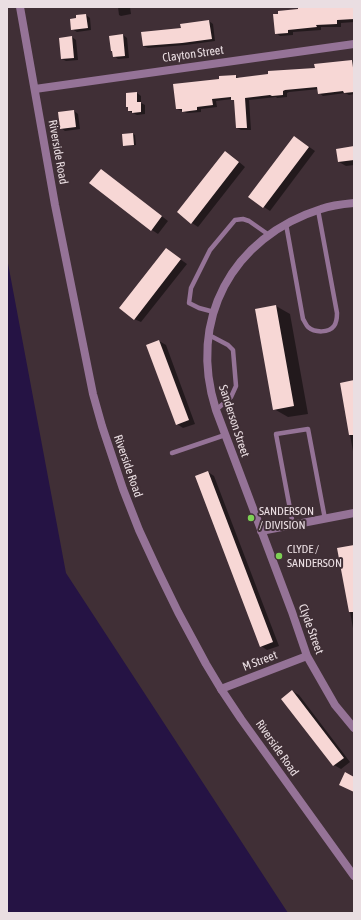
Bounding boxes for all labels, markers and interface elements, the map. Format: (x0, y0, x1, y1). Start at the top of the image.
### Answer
street label: Clayton Street (161, 43, 225, 65)
street label: Riverside Road (45, 119, 71, 185)
street label: Sanderson Street (216, 383, 252, 459)
street label: Riverside Road (111, 433, 145, 499)
place label: SANDERSON / DIVISION (259, 504, 314, 532)
marker: SANDERSON / DIVISION (246, 513, 256, 523)
place label: CLYDE / SANDERSON (287, 542, 342, 570)
marker: CLYDE / SANDERSON (274, 551, 284, 561)
street label: Clyde Street (295, 602, 327, 656)
street label: M Street (241, 648, 279, 674)
street label: Riverside Road (252, 717, 302, 779)

